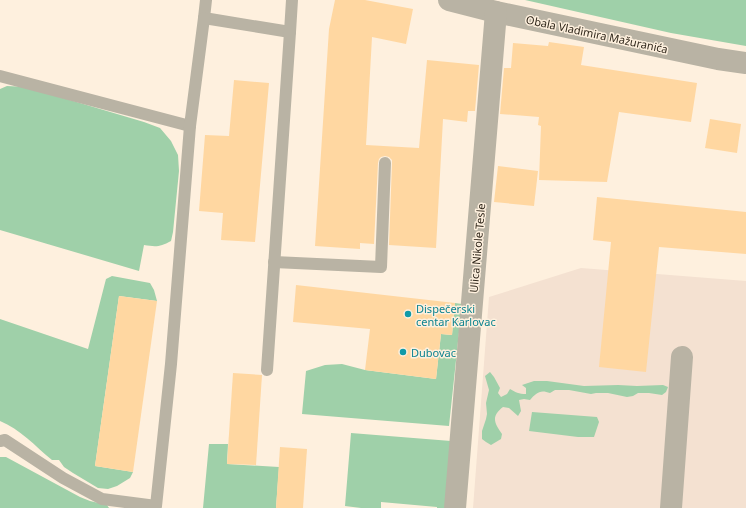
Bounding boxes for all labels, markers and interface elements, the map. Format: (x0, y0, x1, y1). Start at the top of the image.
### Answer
street label: Obala Vladimira Mažuranića (525, 12, 669, 56)
street label: Ulica Nikole Tesle (466, 203, 488, 293)
place label: Dispečerski centar Karlovac (416, 301, 496, 329)
marker: Dispečerski centar Karlovac (403, 309, 413, 319)
place label: Dubovac (411, 345, 456, 360)
marker: Dubovac (398, 347, 408, 357)

